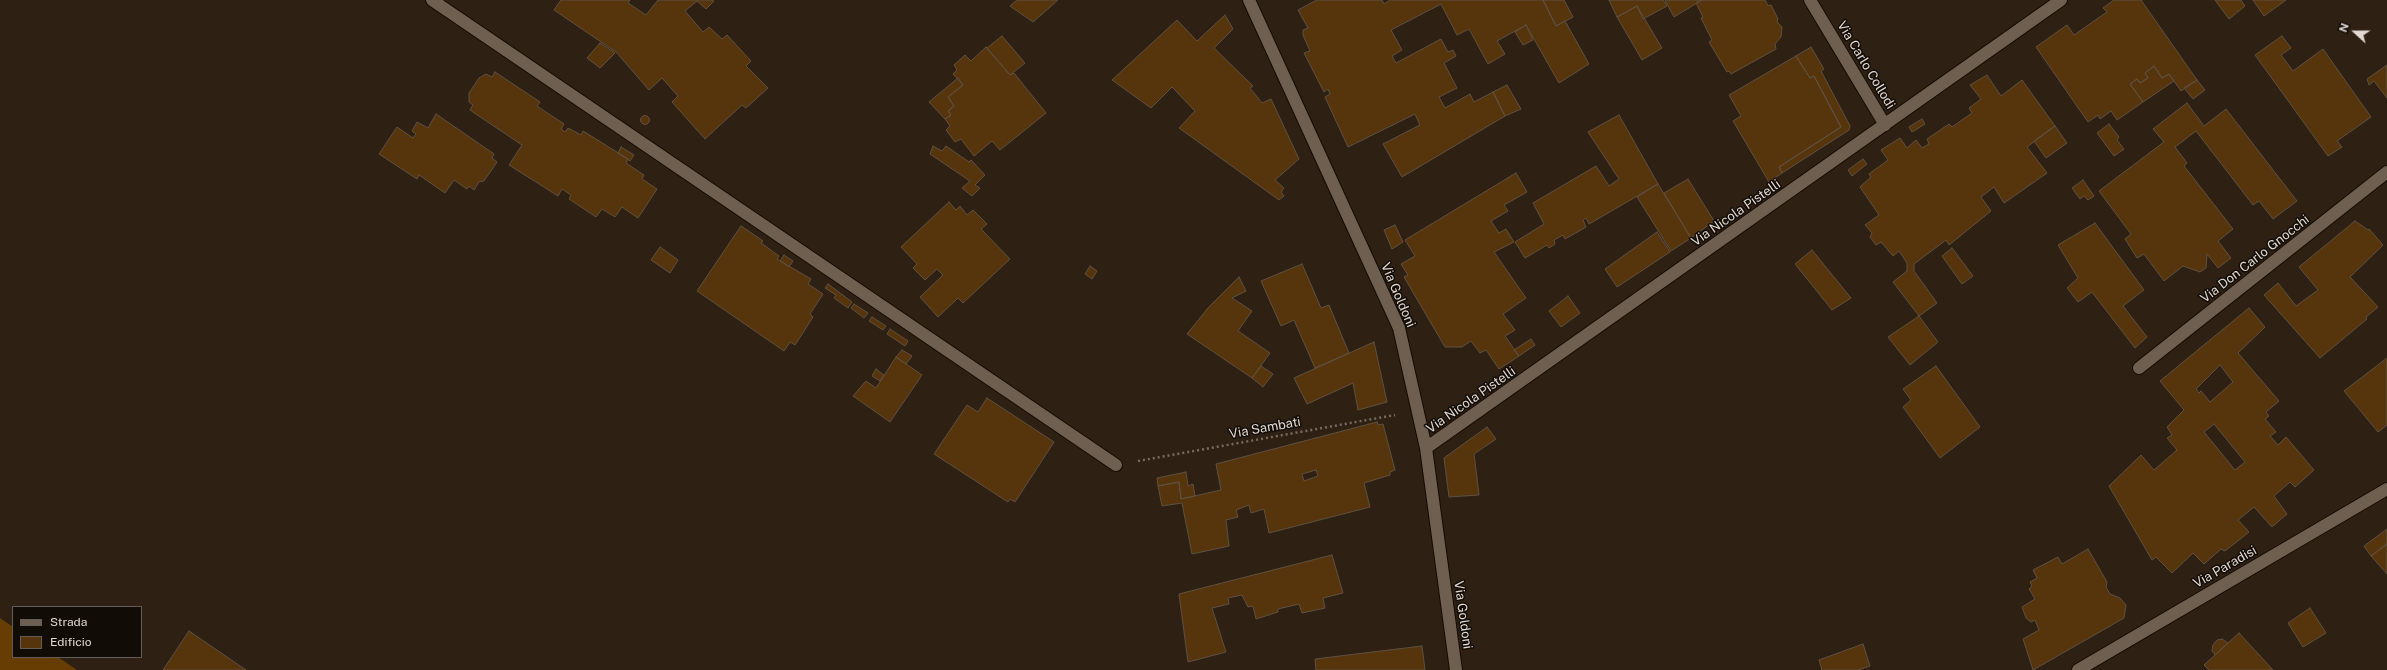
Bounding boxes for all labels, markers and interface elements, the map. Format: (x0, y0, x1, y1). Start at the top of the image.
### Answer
north arrow (2335, 12, 2375, 52)
street label: Via Carlo Collodi (1834, 18, 1898, 112)
text: N (2337, 22, 2351, 34)
street label: Via Nicola Pistelli (1689, 177, 1783, 249)
street label: Via Don Carlo Gnocchi (2198, 212, 2312, 306)
street label: Via Goldoni (1377, 260, 1419, 330)
street label: Via Nicola Pistelli (1424, 364, 1518, 436)
street label: Via Sambati (1228, 414, 1302, 442)
street label: Via Paradisi (2191, 543, 2259, 591)
street label: Via Goldoni (1451, 580, 1475, 650)
legend (12, 606, 142, 658)
text: Strada (50, 615, 87, 629)
text: Edificio (50, 635, 92, 649)

